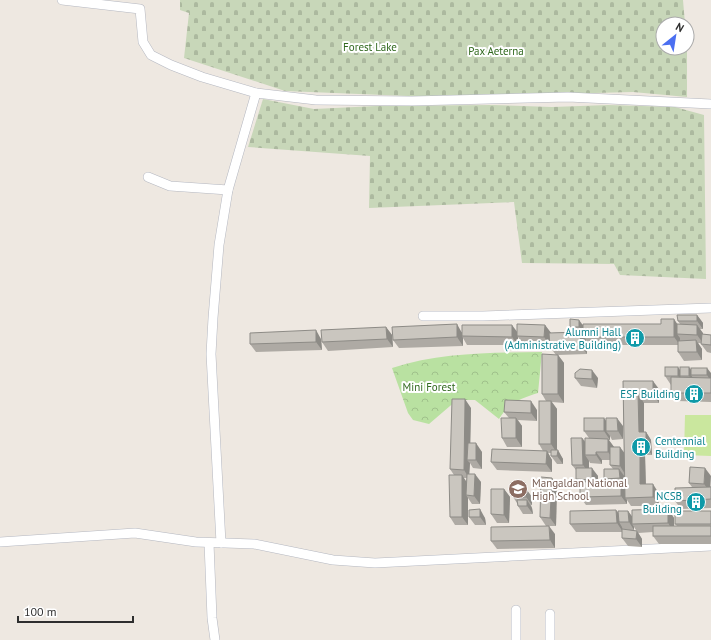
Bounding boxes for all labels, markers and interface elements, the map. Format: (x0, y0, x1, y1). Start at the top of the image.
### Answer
north arrow (655, 16, 695, 56)
text: N (673, 19, 687, 35)
park label: Forest Lake (343, 40, 397, 54)
park label: Pax Aeterna (468, 44, 524, 58)
place label: Alumni Hall (Administrative Building) (504, 325, 622, 352)
building icon: Alumni Hall (Administrative Building) (624, 327, 646, 349)
park label: Mini Forest (403, 380, 456, 394)
building icon: ESF Building (683, 383, 705, 405)
place label: ESF Building (620, 387, 680, 401)
place label: Centennial Building (655, 434, 706, 461)
building icon: Centennial Building (630, 436, 652, 458)
place label: Mangaldan National High School (532, 476, 628, 503)
school or university icon: Mangaldan National High School (507, 478, 529, 500)
place label: NCSB Building (643, 489, 682, 516)
building icon: NCSB Building (685, 491, 707, 513)
scale bar (18, 598, 133, 624)
text: 100 m (24, 604, 57, 619)

